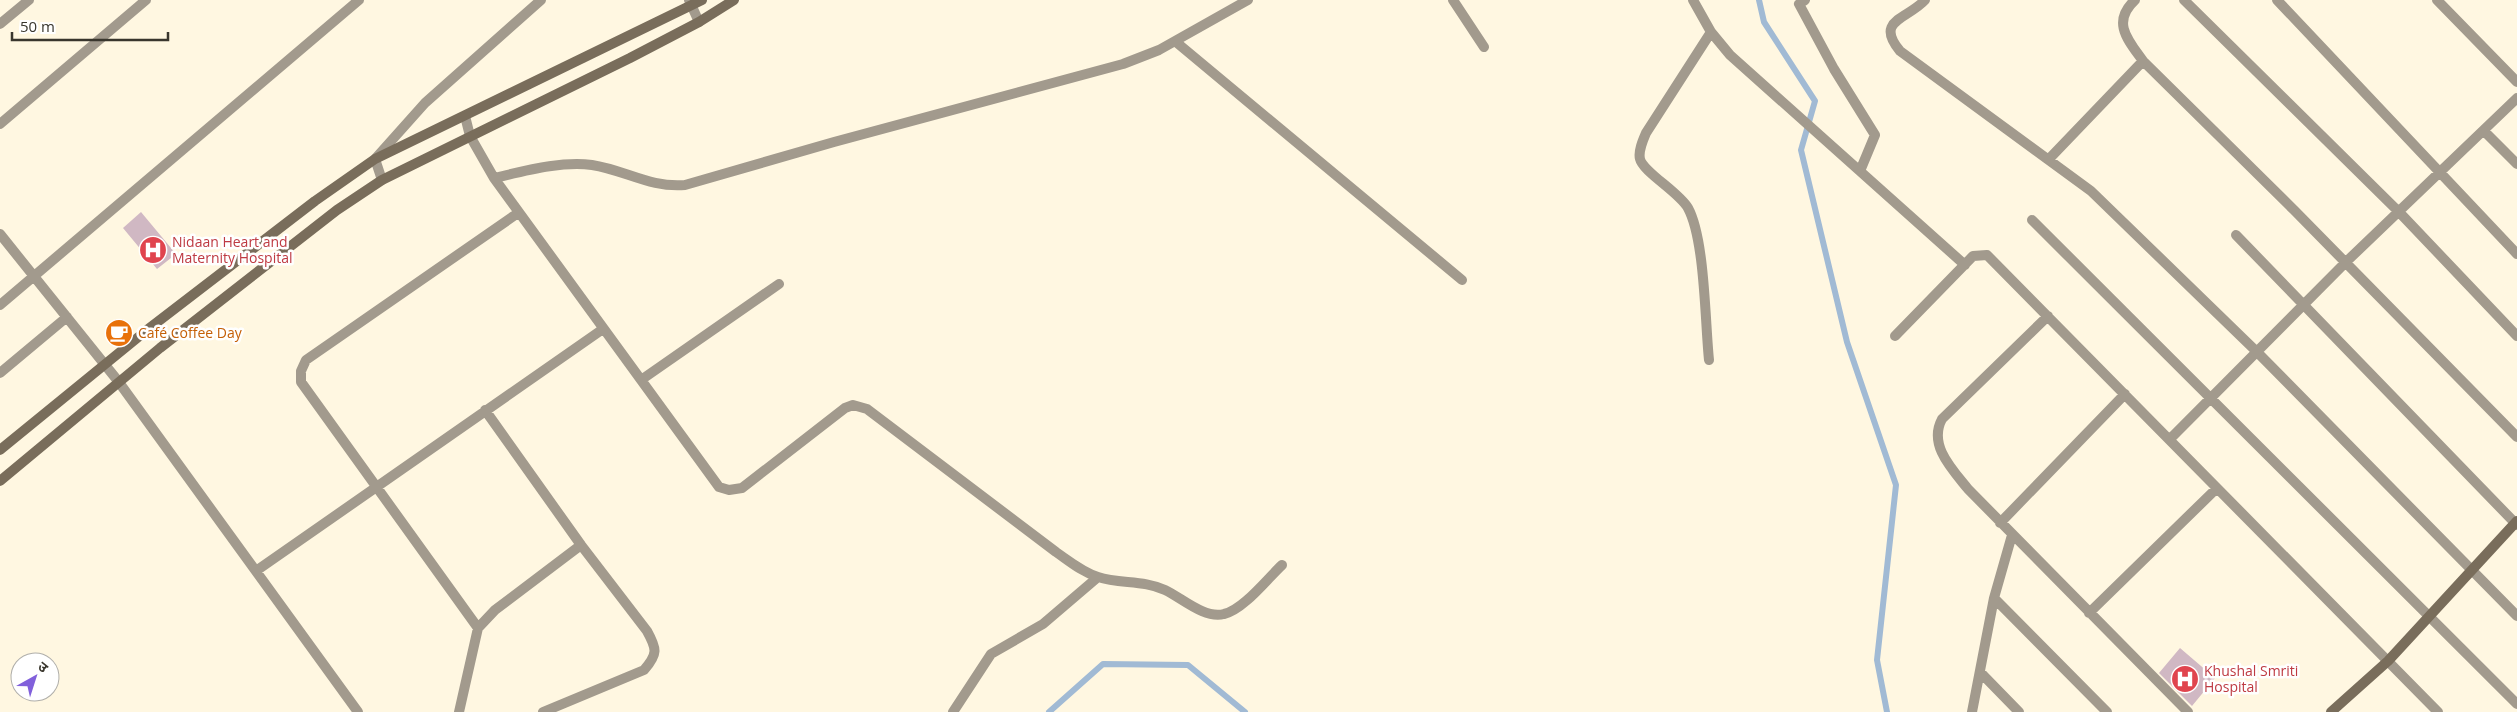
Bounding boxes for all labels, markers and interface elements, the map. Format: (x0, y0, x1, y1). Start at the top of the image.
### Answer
scale bar (12, 10, 169, 42)
text: 50 m (20, 16, 55, 36)
place label: Nidaan Heart and Maternity Hospital (172, 232, 293, 267)
hospital icon: Nidaan Heart and Maternity Hospital (138, 235, 168, 265)
cafe icon: Café Coffee Day (104, 318, 134, 348)
place label: Café Coffee Day (138, 323, 243, 342)
north arrow (10, 652, 60, 702)
text: उ (34, 657, 53, 677)
place label: Khushal Smriti Hospital (2204, 661, 2298, 696)
hospital icon: Khushal Smriti Hospital (2170, 664, 2200, 694)

